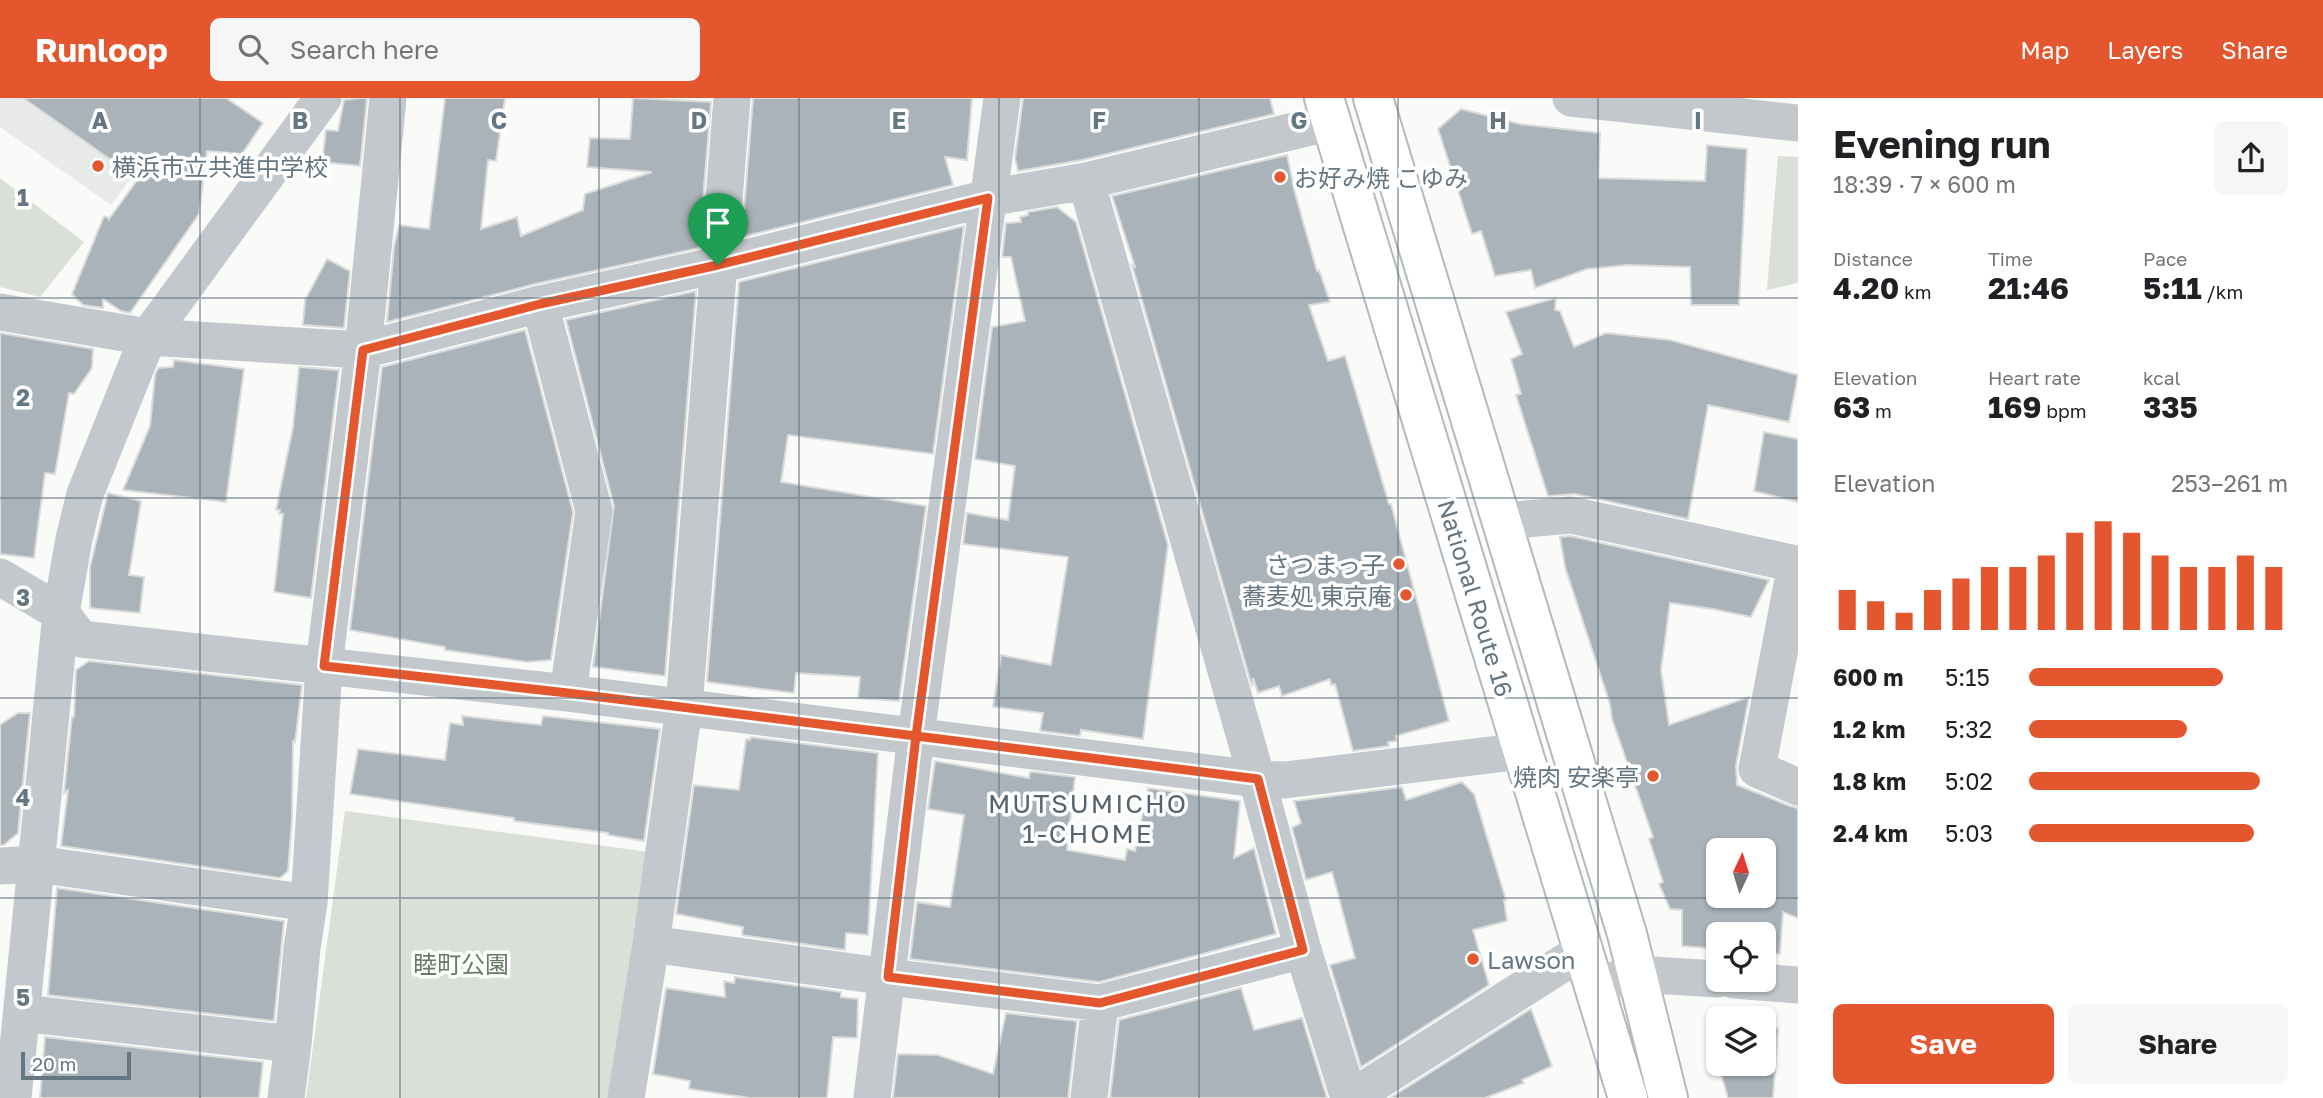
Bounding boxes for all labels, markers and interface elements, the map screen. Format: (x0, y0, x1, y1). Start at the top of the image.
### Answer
search box (210, 18, 700, 81)
text: Runloop (35, 30, 168, 69)
icon: search (234, 30, 272, 68)
text: Search here (290, 34, 439, 65)
text: Map (2020, 35, 2069, 64)
text: Layers (2107, 35, 2183, 64)
text: Share (2221, 35, 2288, 64)
text: A (92, 106, 109, 134)
text: B (292, 106, 308, 134)
text: C (491, 106, 507, 134)
text: D (691, 106, 707, 134)
text: E (892, 106, 906, 134)
text: F (1092, 106, 1106, 134)
text: G (1291, 106, 1307, 134)
text: H (1489, 106, 1507, 134)
text: I (1694, 106, 1702, 134)
text: Evening run (1833, 121, 2051, 166)
button: share (2214, 121, 2288, 195)
place label: 横浜市立共進中学校 (112, 152, 328, 181)
marker: 横浜市立共進中学校 (90, 158, 106, 174)
place label: お好み焼 こゆみ (1294, 163, 1468, 192)
marker: お好み焼 こゆみ (1272, 169, 1288, 185)
text: 18:39 · 7 × 600 m (1833, 170, 2016, 198)
text: 1 (17, 183, 29, 211)
pin (688, 193, 748, 265)
icon: arrive (699, 204, 737, 242)
text: Distance (1833, 247, 1913, 270)
text: Time (1988, 247, 2033, 270)
text: Pace (2143, 247, 2187, 270)
text: 4.20 (1833, 270, 1899, 306)
text: 21:46 (1988, 270, 2069, 306)
text: 5:11 (2143, 270, 2202, 306)
text: km (1899, 280, 1931, 303)
text: /km (2202, 280, 2243, 303)
text: Elevation (1833, 366, 1918, 389)
text: Heart rate (1988, 366, 2081, 389)
text: kcal (2143, 366, 2181, 389)
text: 2 (16, 383, 30, 411)
text: 63 (1833, 389, 1870, 425)
text: 169 (1988, 389, 2042, 425)
text: 335 (2143, 389, 2198, 425)
text: m (1870, 399, 1892, 422)
text: bpm (2042, 399, 2087, 422)
text: Elevation (1833, 469, 1935, 497)
text: 253–261 m (2171, 469, 2288, 497)
street label: National Route 16 (1432, 496, 1520, 700)
place label: さつまっ子 (1266, 550, 1385, 579)
marker: さつまっ子 (1391, 556, 1407, 572)
place label: 蕎麦処 東京庵 (1242, 581, 1392, 610)
text: 3 (16, 583, 30, 611)
marker: 蕎麦処 東京庵 (1398, 587, 1414, 603)
text: 600 m (1833, 663, 1903, 691)
text: 5:15 (1945, 663, 1990, 691)
text: 1.2 km (1833, 715, 1905, 743)
text: 5:32 (1945, 715, 1992, 743)
place label: 焼肉 安楽亭 (1513, 762, 1639, 791)
text: 1.8 km (1833, 767, 1906, 795)
text: 5:02 (1945, 767, 1993, 795)
marker: 焼肉 安楽亭 (1645, 768, 1661, 784)
text: 4 (16, 783, 30, 811)
district label: MUTSUMICHO 1-CHOME (988, 788, 1188, 849)
text: 2.4 km (1833, 819, 1908, 847)
text: 5:03 (1945, 819, 1993, 847)
north arrow (1706, 838, 1776, 908)
map controls (1706, 838, 1776, 1076)
button: locate (1706, 922, 1776, 992)
place label: Lawson (1487, 945, 1576, 974)
park label: 睦町公園 (413, 949, 509, 978)
marker: Lawson (1465, 951, 1481, 967)
text: 5 (16, 983, 30, 1011)
button: Save (1833, 1004, 2054, 1084)
button: Share (2068, 1004, 2288, 1084)
button: layers (1706, 1006, 1776, 1076)
scale bar (21, 1049, 131, 1081)
text: 20 m (32, 1052, 76, 1075)

